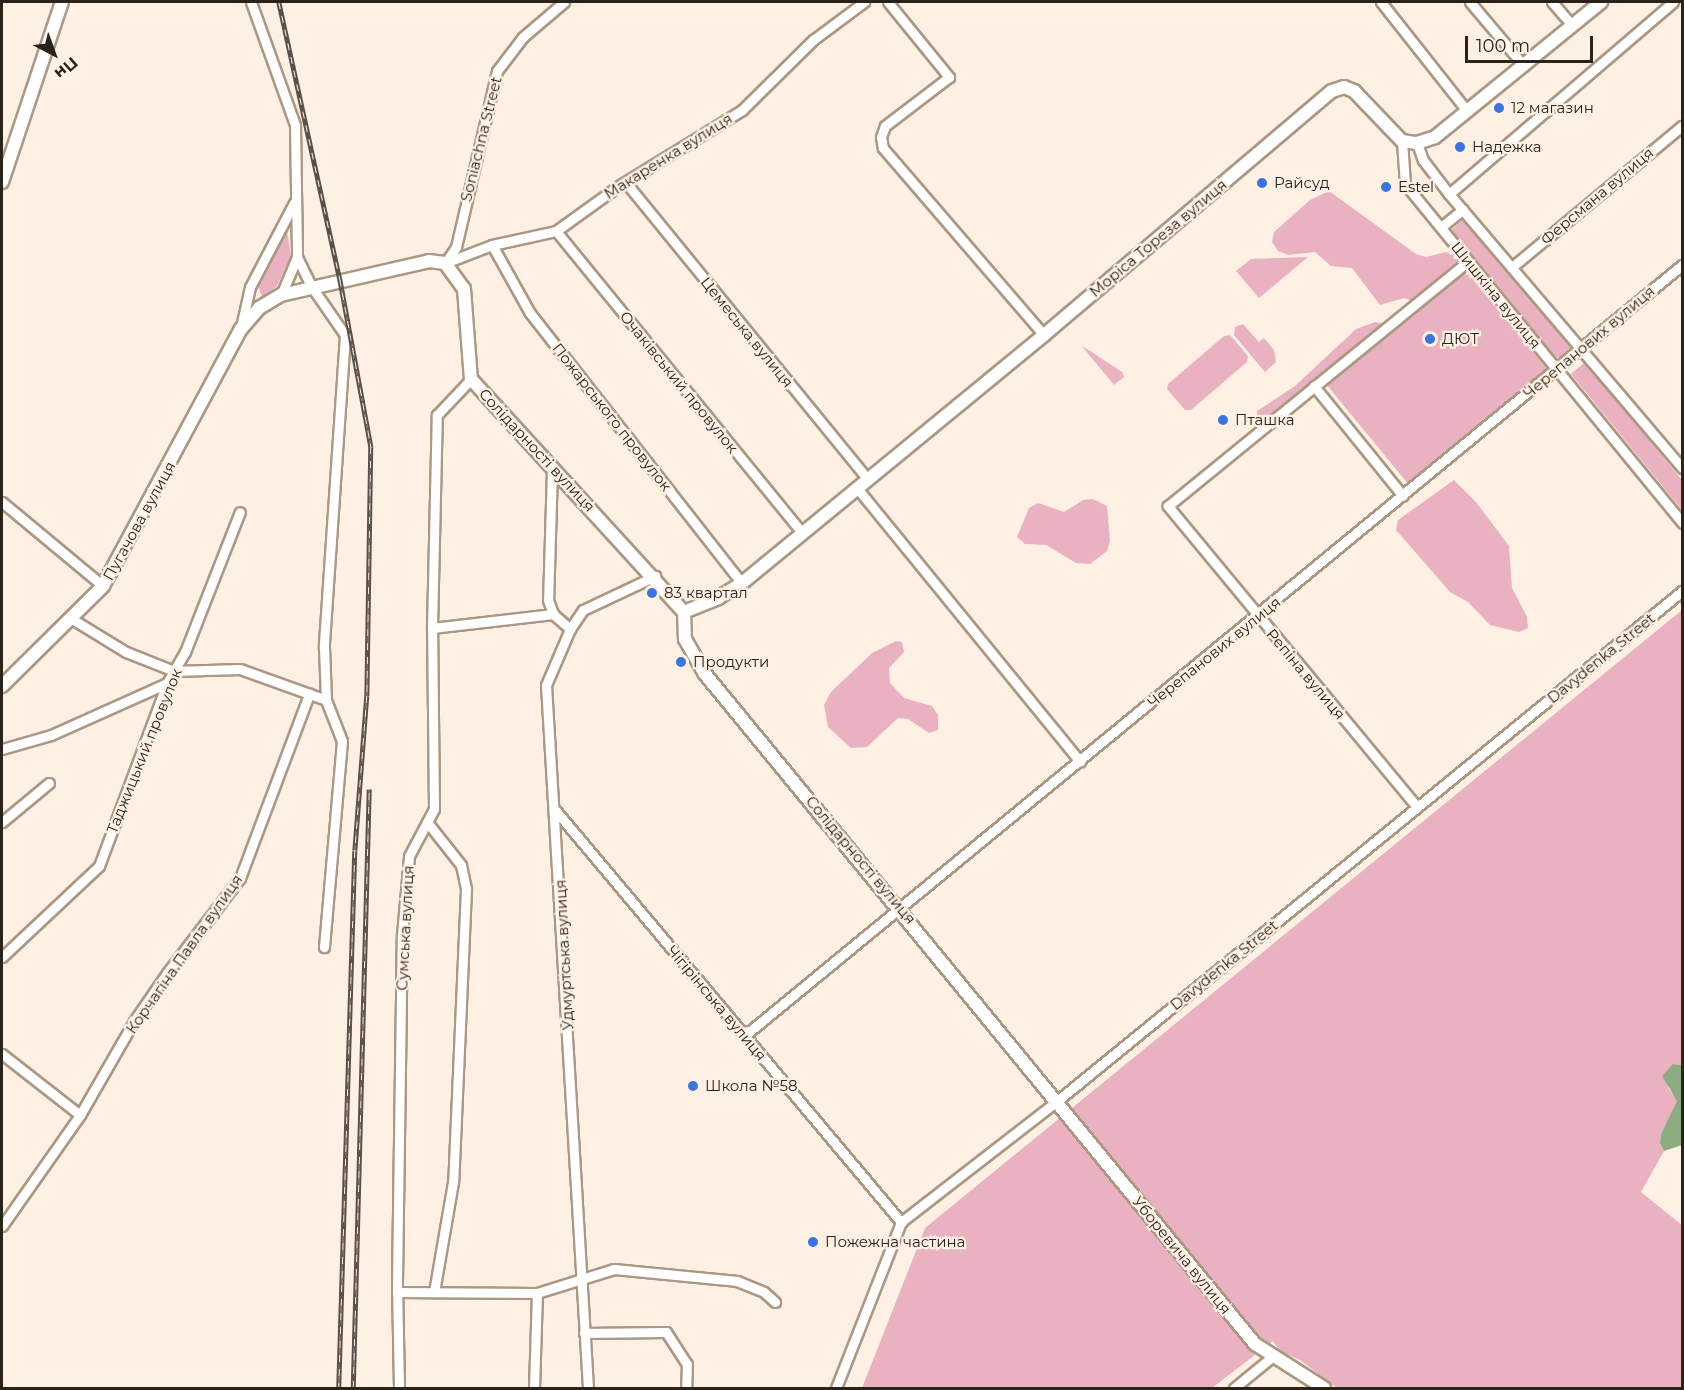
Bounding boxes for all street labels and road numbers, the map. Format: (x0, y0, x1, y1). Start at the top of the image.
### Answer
street label: Soniachna Street (457, 75, 505, 203)
street label: Макаренка вулиця (601, 109, 735, 203)
street label: Ферсмана вулиця (1537, 144, 1657, 248)
street label: Моріса Тореза вулиця (1086, 175, 1230, 301)
street label: Шишкiна вулиця (1447, 238, 1545, 352)
street label: Цемеська вулиця (697, 273, 797, 391)
street label: Черепанових вулиця (1520, 282, 1658, 402)
street label: Очакiвський провулок (616, 307, 742, 457)
street label: Пожарського провулок (549, 339, 675, 495)
street label: Солідарності вулиця (475, 385, 599, 515)
street label: Пугачова вулиця (99, 458, 179, 584)
street label: Черепанових вулиця (1144, 593, 1284, 711)
street label: Davydenka Street (1544, 609, 1658, 707)
street label: Репiна вулиця (1263, 625, 1349, 723)
street label: Таджицький провулок (103, 666, 185, 836)
street label: Солідарності вулиця (802, 792, 920, 928)
street label: Сумська вулиця (393, 865, 417, 991)
street label: Корчагіна Павла вулиця (122, 871, 246, 1037)
street label: Удмуртська вулиця (551, 879, 577, 1031)
street label: Davydenka Street (1167, 916, 1281, 1014)
street label: Чiгiрiнська вулиця (664, 942, 770, 1064)
street label: Уборевича вулиця (1129, 1193, 1235, 1317)

